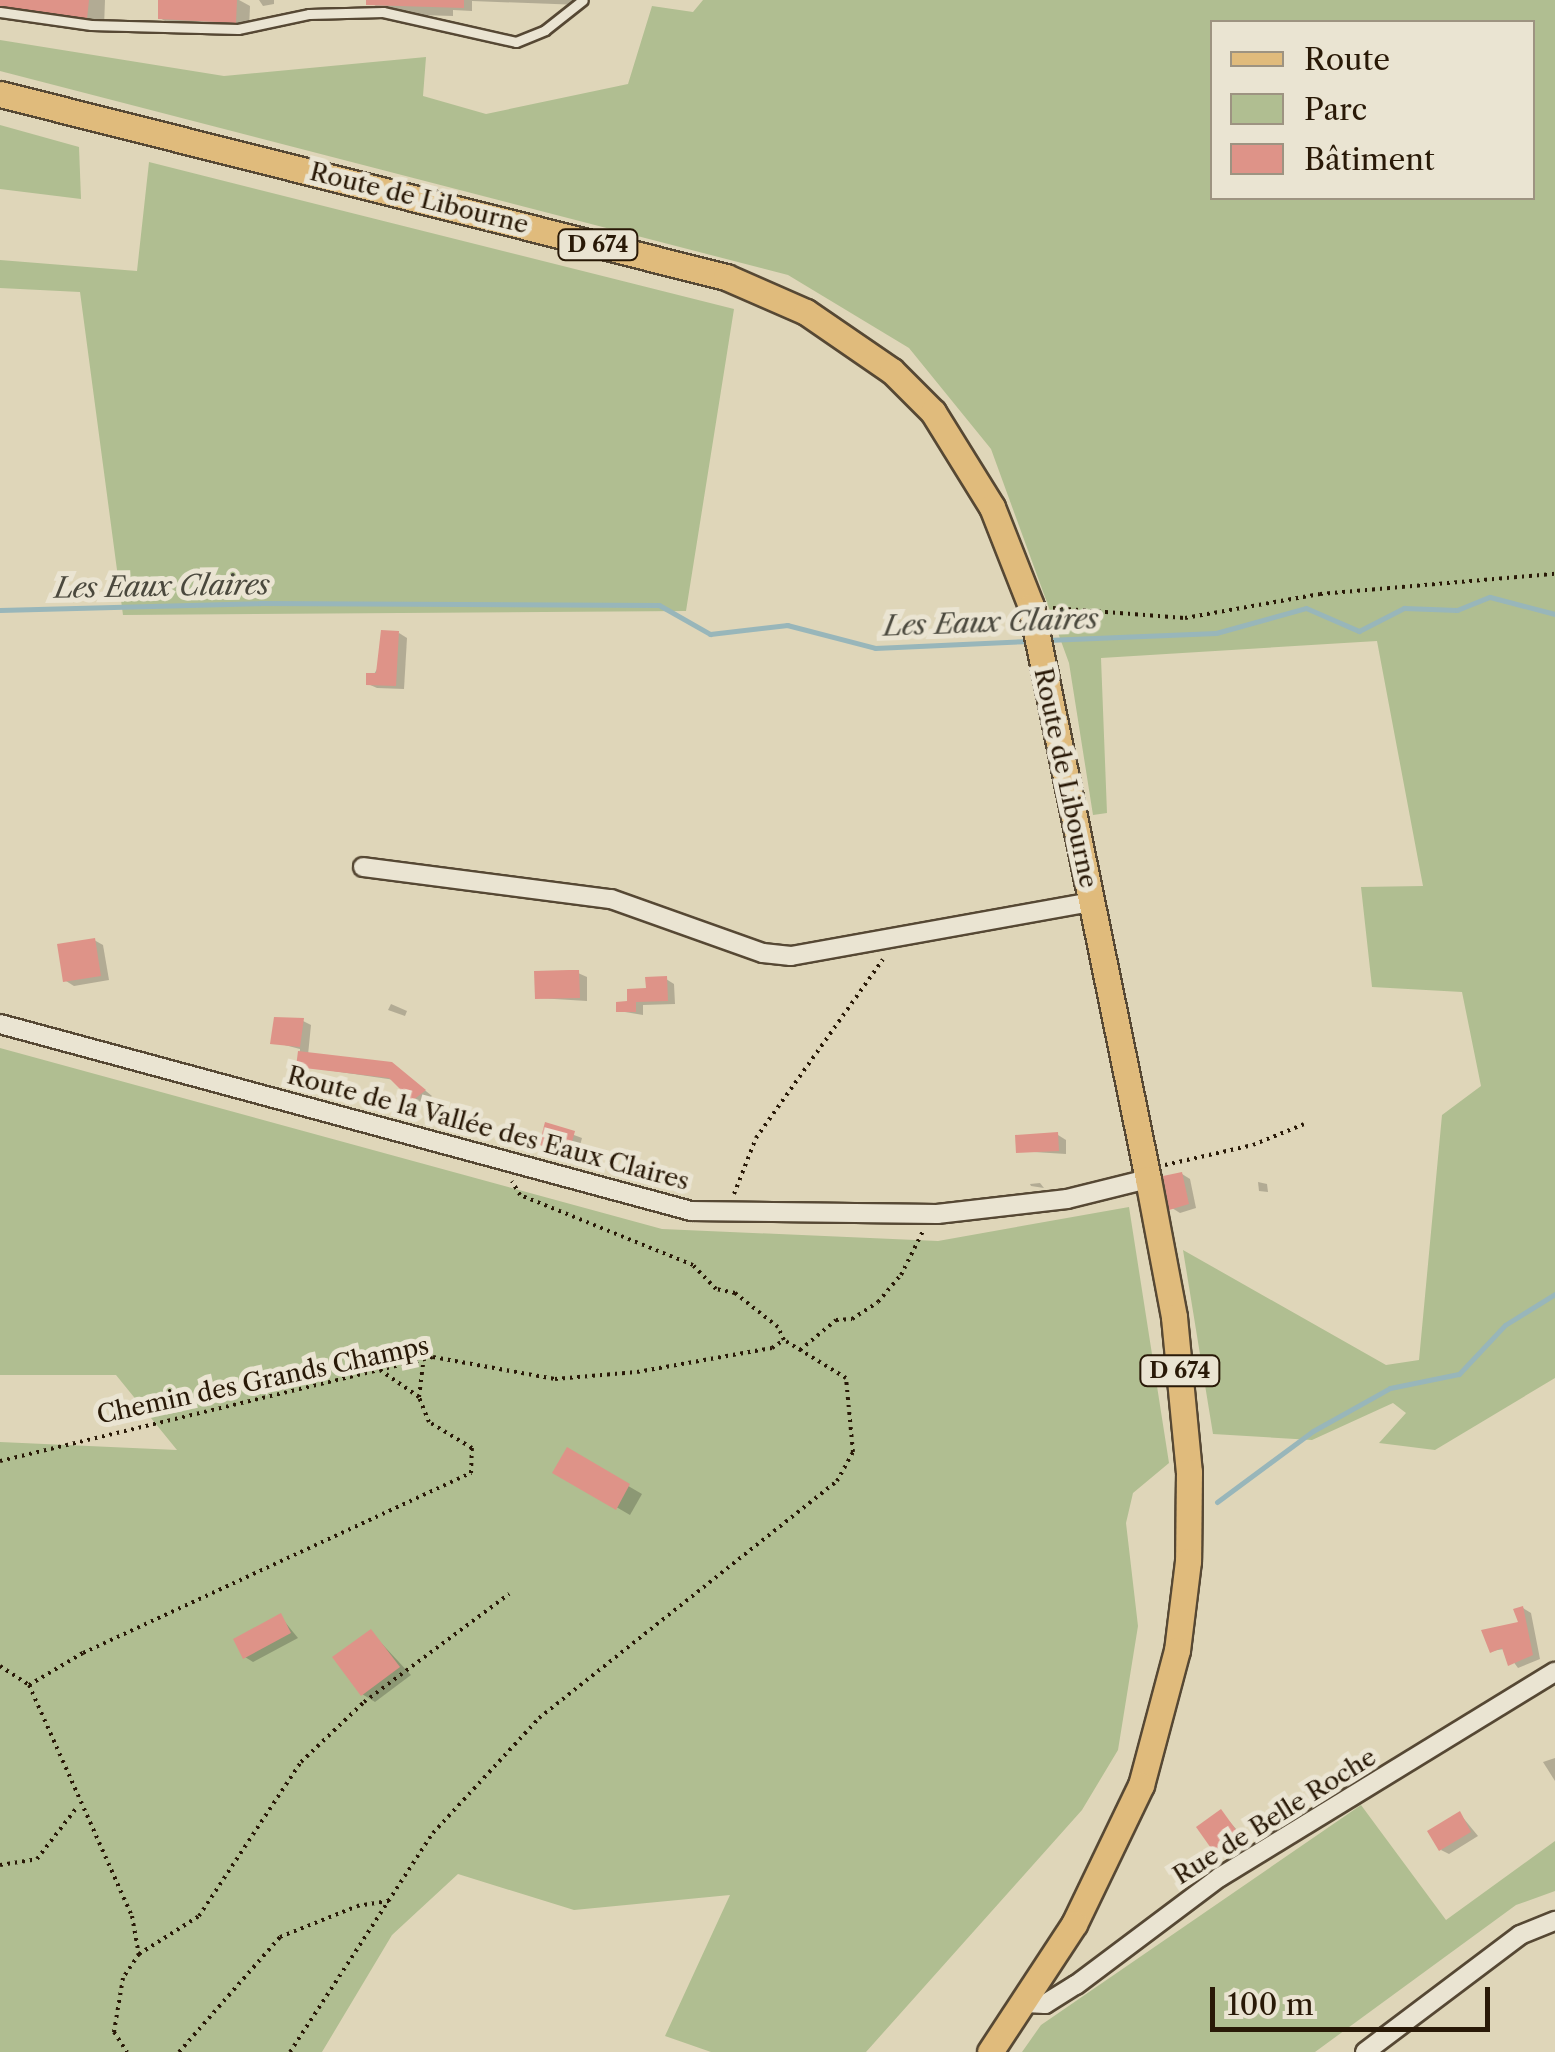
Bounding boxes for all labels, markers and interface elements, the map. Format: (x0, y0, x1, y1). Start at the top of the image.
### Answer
legend (1210, 20, 1535, 200)
text: Route (1304, 41, 1390, 78)
text: Parc (1304, 91, 1367, 128)
text: Bâtiment (1304, 141, 1435, 178)
street label: Route de Libourne (307, 157, 531, 241)
road number: D 674 (556, 228, 640, 262)
water label: Les Eaux Claires (54, 567, 270, 605)
water label: Les Eaux Claires (883, 601, 1099, 643)
street label: Route de Libourne (1027, 665, 1103, 891)
street label: Route de la Vallée des Eaux Claires (283, 1061, 693, 1197)
street label: Chemin des Grands Champs (94, 1331, 432, 1431)
road number: D 674 (1138, 1354, 1222, 1388)
street label: Rue de Belle Roche (1168, 1742, 1382, 1892)
scale bar (1215, 1967, 1495, 2029)
text: 100 m (1227, 1986, 1314, 2023)

